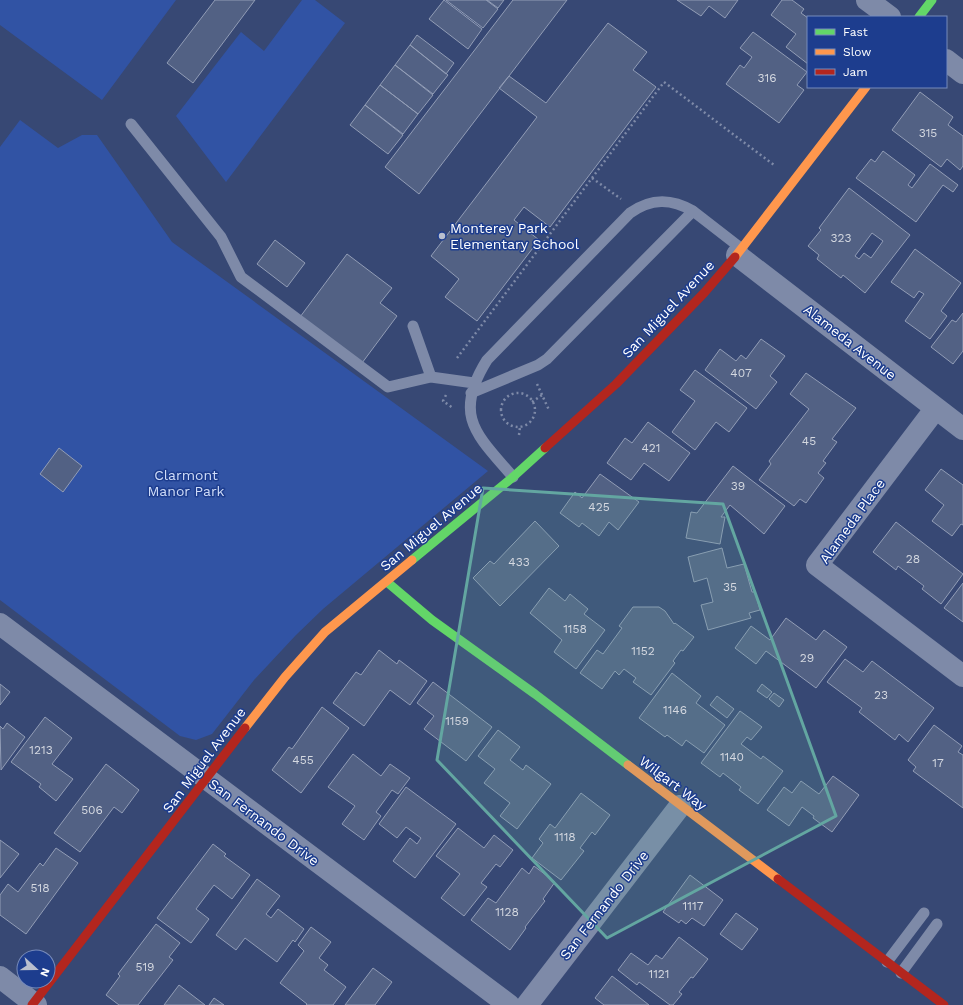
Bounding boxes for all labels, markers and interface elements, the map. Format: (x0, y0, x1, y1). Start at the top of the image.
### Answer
legend (807, 16, 947, 88)
text: Fast (843, 25, 868, 39)
text: Slow (843, 45, 871, 59)
text: Jam (843, 65, 868, 79)
house number: 316 (758, 71, 776, 85)
house number: 315 (919, 126, 937, 140)
place label: Monterey Park Elementary School (450, 220, 580, 252)
marker: Monterey Park Elementary School (437, 231, 447, 241)
house number: 323 (831, 231, 852, 245)
street label: San Miguel Avenue (619, 257, 717, 361)
street label: Alameda Avenue (801, 301, 899, 383)
house number: 407 (730, 366, 752, 380)
house number: 45 (802, 434, 816, 448)
house number: 421 (641, 441, 661, 455)
park label: Clarmont Manor Park (147, 467, 225, 499)
street label: Alameda Place (816, 476, 888, 566)
house number: 39 (731, 479, 745, 493)
street label: San Miguel Avenue (377, 480, 485, 574)
house number: 425 (588, 500, 610, 514)
house number: 28 (906, 552, 920, 566)
house number: 433 (508, 555, 530, 569)
house number: 35 (723, 580, 737, 594)
house number: 1158 (563, 622, 587, 636)
house number: 1152 (631, 644, 655, 658)
house number: 29 (800, 651, 814, 665)
house number: 23 (874, 688, 888, 702)
house number: 1146 (663, 703, 687, 717)
street label: San Miguel Avenue (159, 704, 249, 816)
house number: 1159 (445, 714, 469, 728)
house number: 1213 (29, 743, 53, 757)
house number: 1140 (720, 750, 744, 764)
house number: 455 (292, 753, 314, 767)
street label: Wilgart Way (636, 753, 710, 814)
house number: 17 (932, 756, 944, 770)
street label: San Fernando Drive (206, 775, 322, 869)
house number: 506 (81, 803, 103, 817)
house number: 1118 (554, 830, 576, 844)
street label: San Fernando Drive (557, 847, 651, 963)
house number: 518 (30, 881, 50, 895)
house number: 1117 (683, 899, 704, 913)
house number: 1128 (495, 905, 519, 919)
north arrow (16, 949, 56, 989)
house number: 519 (135, 960, 155, 974)
text: N (37, 966, 52, 979)
house number: 1121 (648, 967, 670, 981)

